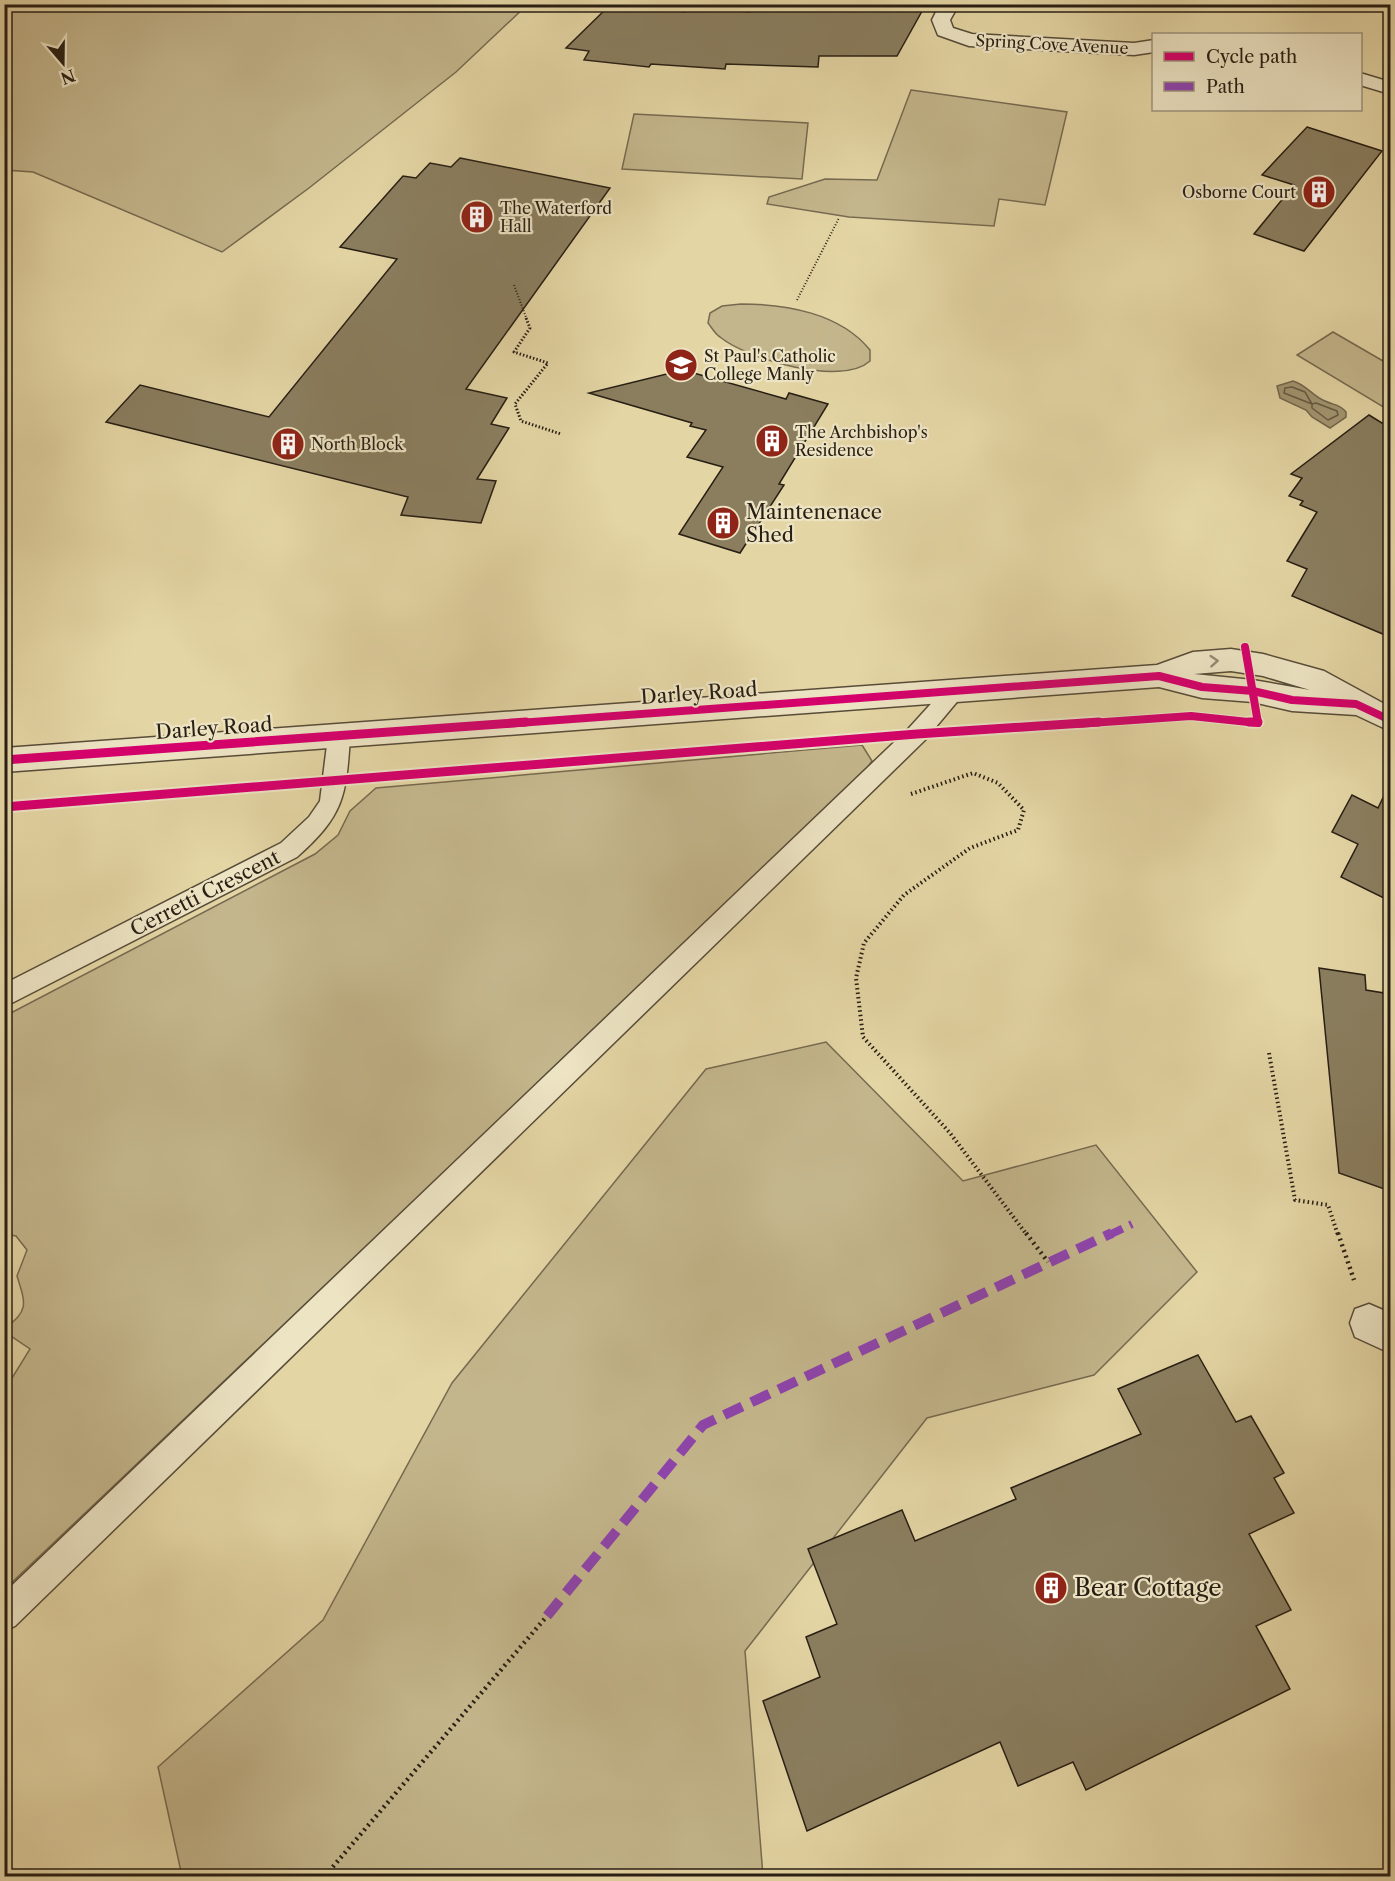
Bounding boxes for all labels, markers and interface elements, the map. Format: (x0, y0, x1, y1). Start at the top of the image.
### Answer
street label: Spring Cove Avenue (975, 30, 1129, 58)
north arrow (33, 33, 93, 93)
legend (1152, 33, 1362, 111)
text: Cycle path (1206, 46, 1297, 68)
text: N (58, 65, 78, 89)
text: Path (1206, 76, 1245, 98)
building icon: Osborne Court (1301, 174, 1337, 210)
place label: Osborne Court (1182, 182, 1296, 202)
place label: The Waterford Hall (500, 198, 612, 236)
building icon: The Waterford Hall (459, 199, 495, 235)
place label: St Paul's Catholic College Manly (704, 346, 836, 384)
school or university icon: St Paul's Catholic College Manly (663, 347, 699, 383)
place label: The Archbishop's Residence (795, 422, 928, 460)
building icon: The Archbishop's Residence (754, 423, 790, 459)
building icon: North Block (270, 426, 306, 462)
place label: North Block (311, 434, 404, 454)
place label: Maintenenace Shed (746, 500, 882, 547)
building icon: Maintenenace Shed (705, 505, 741, 541)
one-way arrow (1210, 655, 1219, 668)
street label: Darley Road (640, 677, 758, 709)
street label: Darley Road (155, 712, 273, 744)
street label: Cerretti Crescent (126, 845, 284, 941)
building icon: Bear Cottage (1033, 1570, 1069, 1606)
place label: Bear Cottage (1074, 1573, 1222, 1602)

